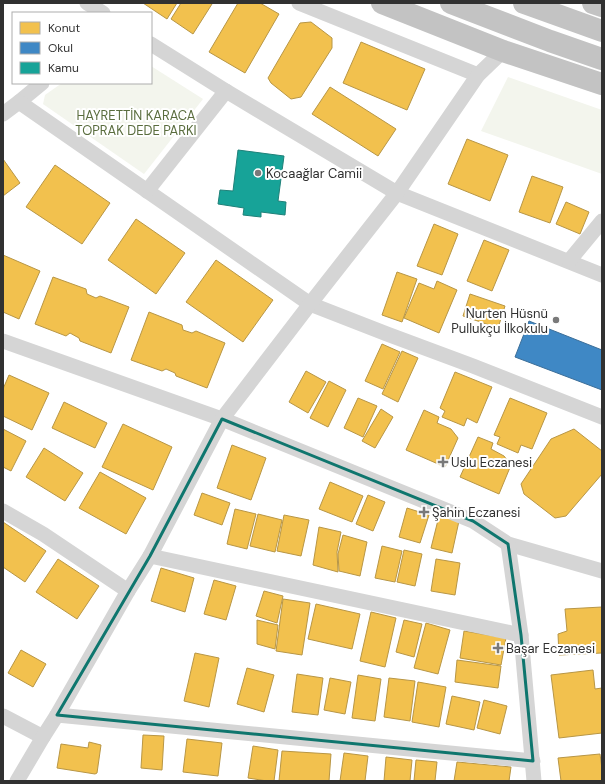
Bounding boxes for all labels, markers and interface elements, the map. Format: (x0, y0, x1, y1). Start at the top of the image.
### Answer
legend (12, 12, 152, 84)
text: Konut (48, 20, 80, 36)
text: Okul (48, 40, 73, 56)
text: Kamu (48, 60, 79, 76)
park label: HAYRETTİN KARACA TOPRAK DEDE PARKI (75, 107, 197, 139)
place label: Kocaağlar Camii (266, 165, 362, 182)
marker: Kocaağlar Camii (253, 168, 263, 178)
place label: Nurten Hüsnü Pullukçu İlkokulu (451, 305, 548, 337)
marker: Nurten Hüsnü Pullukçu İlkokulu (551, 315, 561, 325)
place label: Uslu Eczanesi (451, 454, 532, 471)
marker: Uslu Eczanesi (438, 457, 448, 467)
place label: Şahin Eczanesi (432, 504, 520, 521)
marker: Şahin Eczanesi (419, 507, 429, 517)
place label: Başar Eczanesi (506, 640, 595, 657)
marker: Başar Eczanesi (493, 643, 503, 653)

